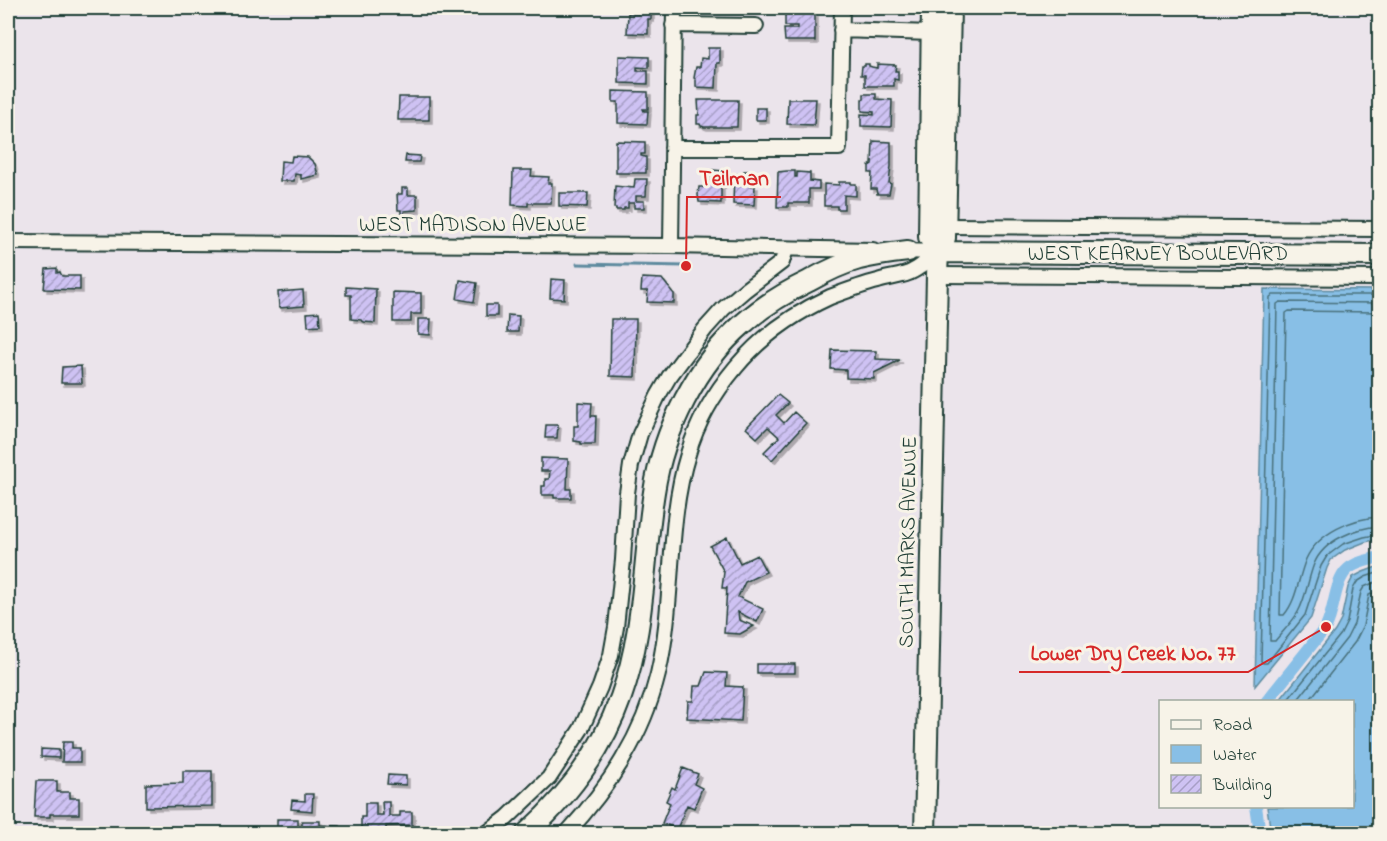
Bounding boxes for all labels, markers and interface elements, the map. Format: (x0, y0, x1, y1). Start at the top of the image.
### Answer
callout: Teilman (687, 157, 781, 197)
text: Teilman (699, 164, 769, 196)
street label: WEST MADISON AVENUE (359, 211, 587, 241)
street label: WEST KEARNEY BOULEVARD (1028, 240, 1288, 270)
street label: SOUTH MARKS AVENUE (892, 436, 926, 648)
callout: Lower Dry Creek No. 77 (1019, 632, 1248, 672)
text: Lower Dry Creek No. 77 (1030, 639, 1236, 672)
legend (1159, 700, 1354, 808)
text: Road (1213, 713, 1252, 739)
text: Water (1213, 743, 1257, 769)
text: Building (1212, 773, 1272, 800)

